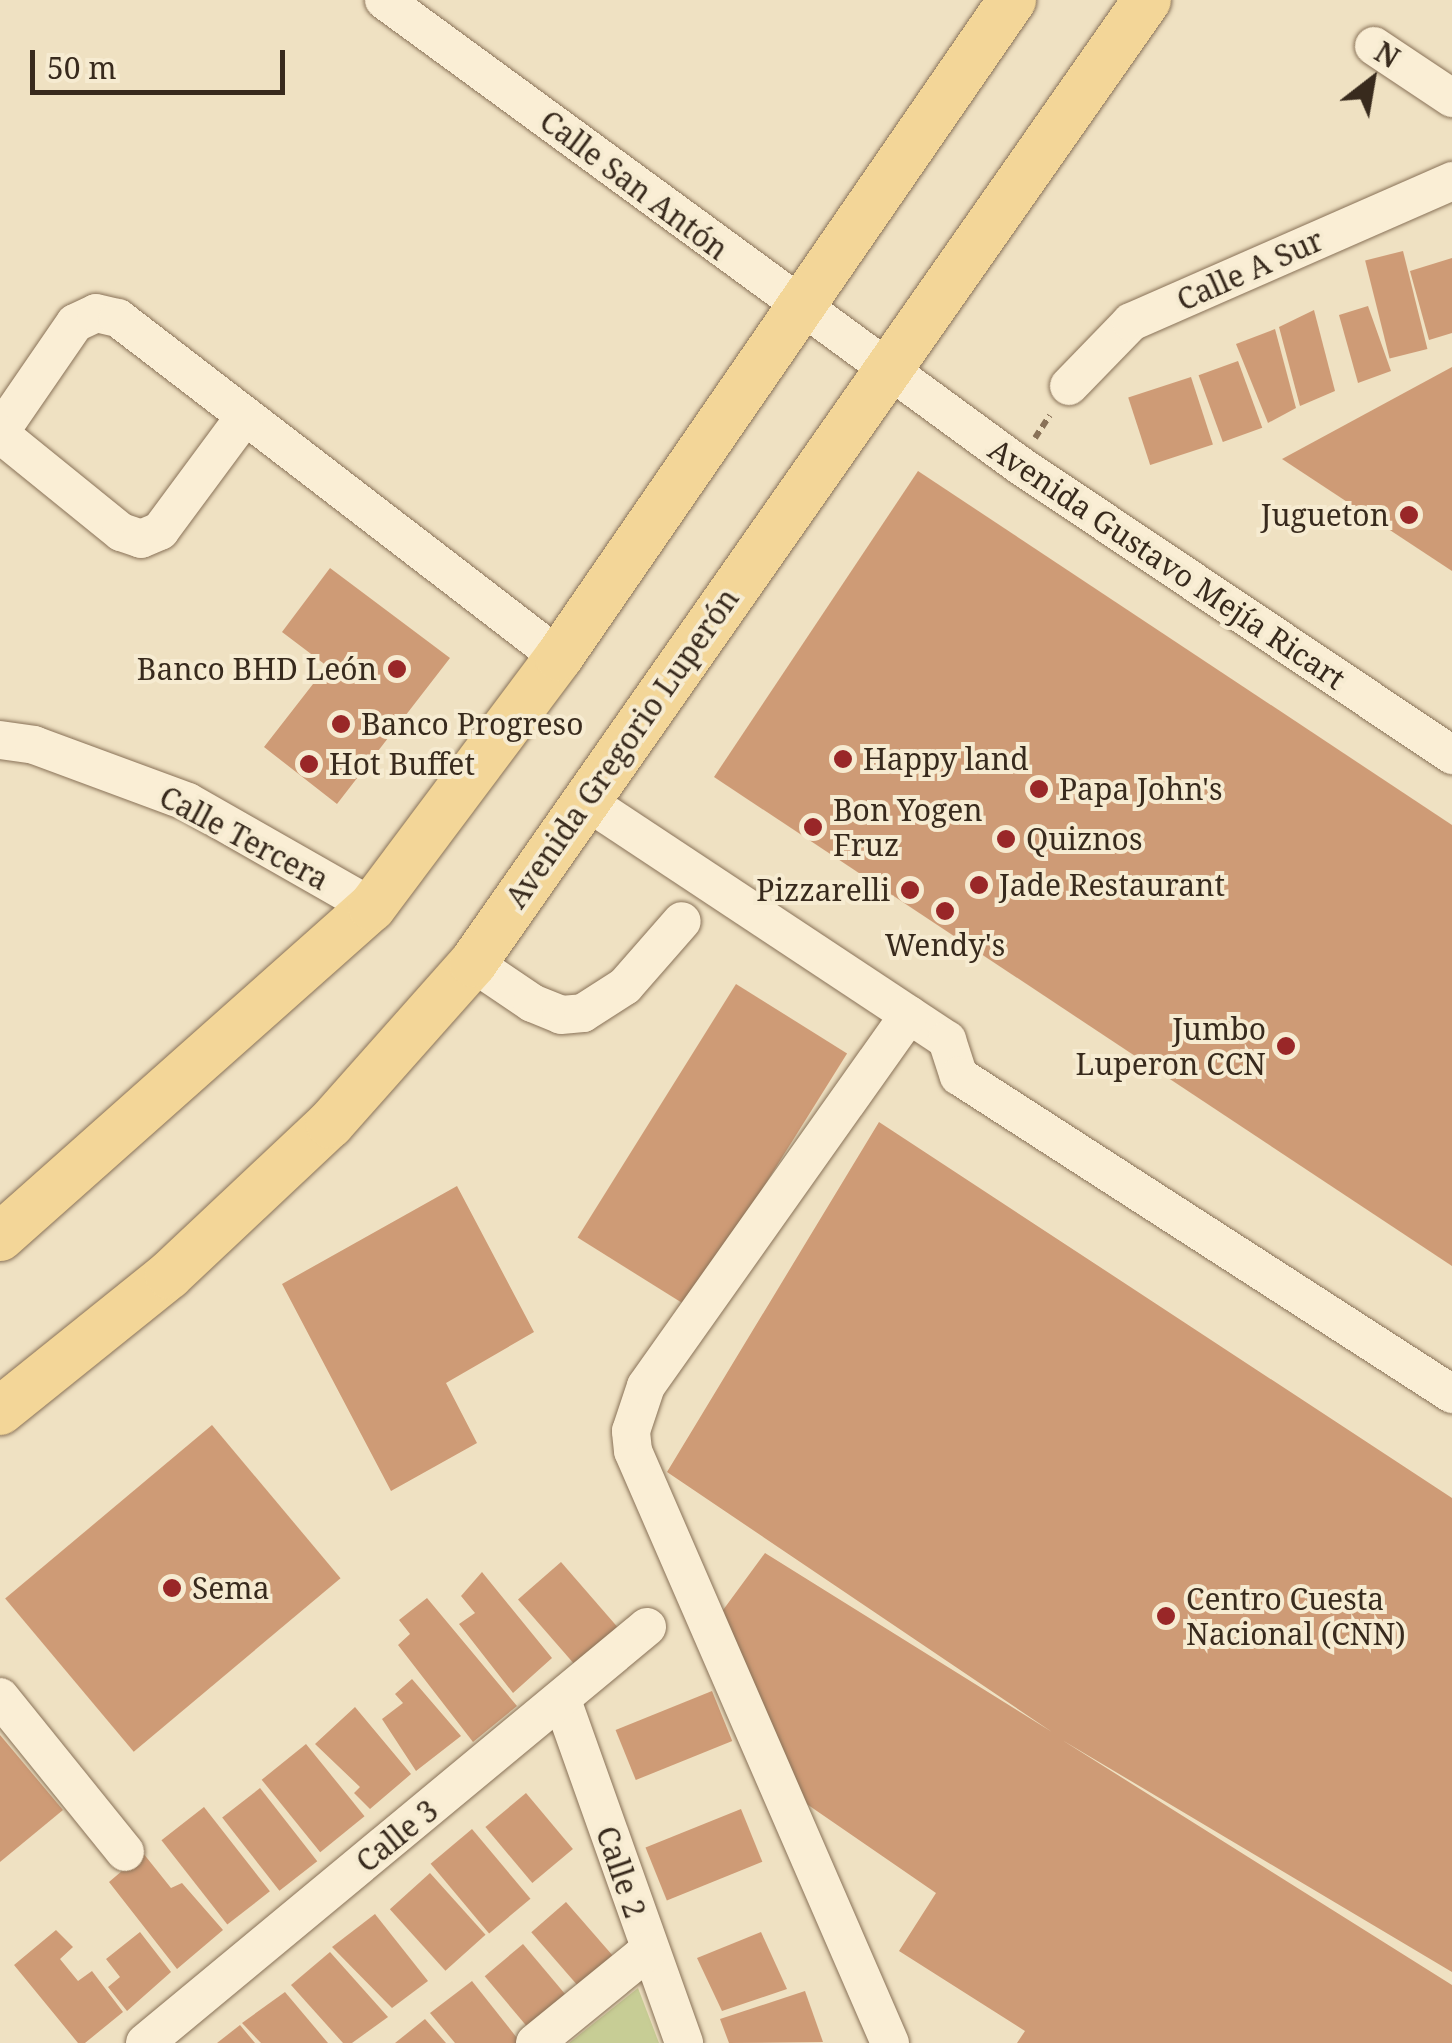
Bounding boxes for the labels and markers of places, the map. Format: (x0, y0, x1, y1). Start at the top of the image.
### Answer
place label: Jugueton (1261, 497, 1389, 533)
marker: Jugueton (1398, 504, 1420, 526)
place label: Banco BHD León (137, 651, 377, 687)
marker: Banco BHD León (386, 658, 408, 680)
place label: Banco Progreso (361, 706, 583, 742)
marker: Banco Progreso (330, 713, 352, 735)
place label: Happy land (863, 741, 1029, 777)
place label: Hot Buffet (329, 746, 475, 782)
marker: Happy land (832, 748, 854, 770)
marker: Hot Buffet (298, 753, 320, 775)
place label: Papa John's (1059, 771, 1222, 807)
marker: Papa John's (1028, 778, 1050, 800)
place label: Bon Yogen Fruz (833, 792, 983, 862)
marker: Bon Yogen Fruz (802, 816, 824, 838)
place label: Quiznos (1026, 821, 1142, 857)
marker: Quiznos (995, 828, 1017, 850)
place label: Jade Restaurant (999, 867, 1225, 903)
place label: Pizzarelli (756, 872, 890, 908)
marker: Jade Restaurant (968, 874, 990, 896)
marker: Pizzarelli (899, 879, 921, 901)
marker: Wendy's (934, 900, 956, 922)
place label: Wendy's (885, 927, 1005, 963)
place label: Jumbo Luperon CCN (1075, 1011, 1266, 1082)
marker: Jumbo Luperon CCN (1275, 1035, 1297, 1057)
place label: Sema (192, 1570, 270, 1606)
marker: Sema (161, 1577, 183, 1599)
place label: Centro Cuesta Nacional (CNN) (1186, 1581, 1406, 1652)
marker: Centro Cuesta Nacional (CNN) (1155, 1605, 1177, 1627)

